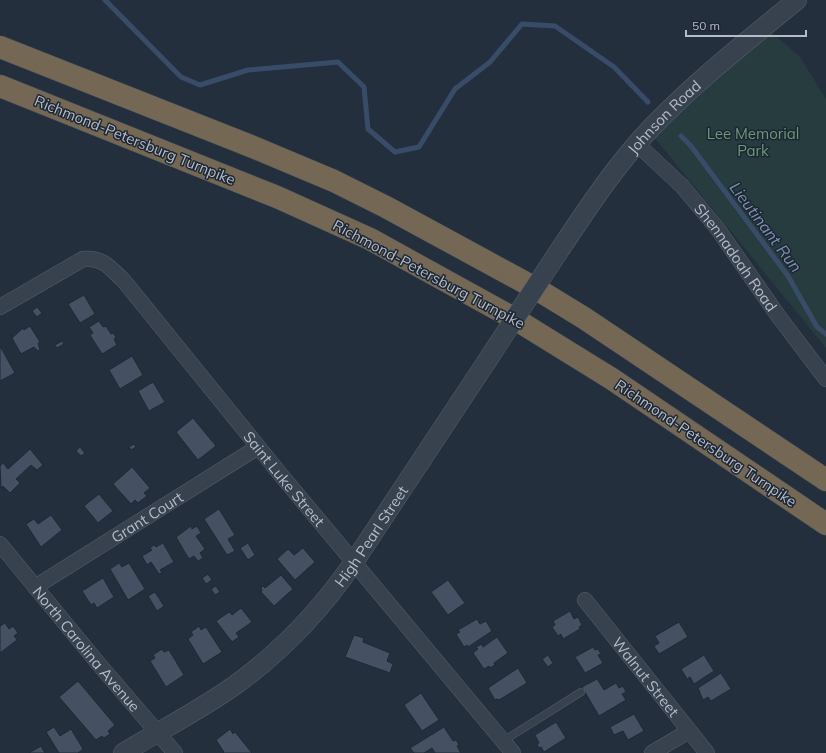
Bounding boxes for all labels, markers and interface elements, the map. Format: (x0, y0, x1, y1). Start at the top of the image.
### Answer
scale bar (686, 12, 806, 38)
text: 50 m (692, 18, 720, 33)
street label: Johnson Road (623, 76, 704, 158)
street label: Richmond-Petersburg Turnpike (32, 91, 238, 189)
park label: Lee Memorial Park (707, 124, 799, 160)
water label: Lieutinant Run (726, 178, 806, 276)
street label: Shennadoah Road (691, 199, 782, 315)
street label: Richmond-Petersburg Turnpike (330, 215, 528, 333)
street label: Richmond-Petersburg Turnpike (612, 375, 800, 511)
street label: Saint Luke Street (240, 427, 329, 530)
street label: High Pearl Street (330, 482, 412, 590)
street label: Grant Court (107, 487, 186, 547)
street label: North Carolina Avenue (29, 582, 145, 715)
street label: Walnut Street (609, 633, 684, 720)

